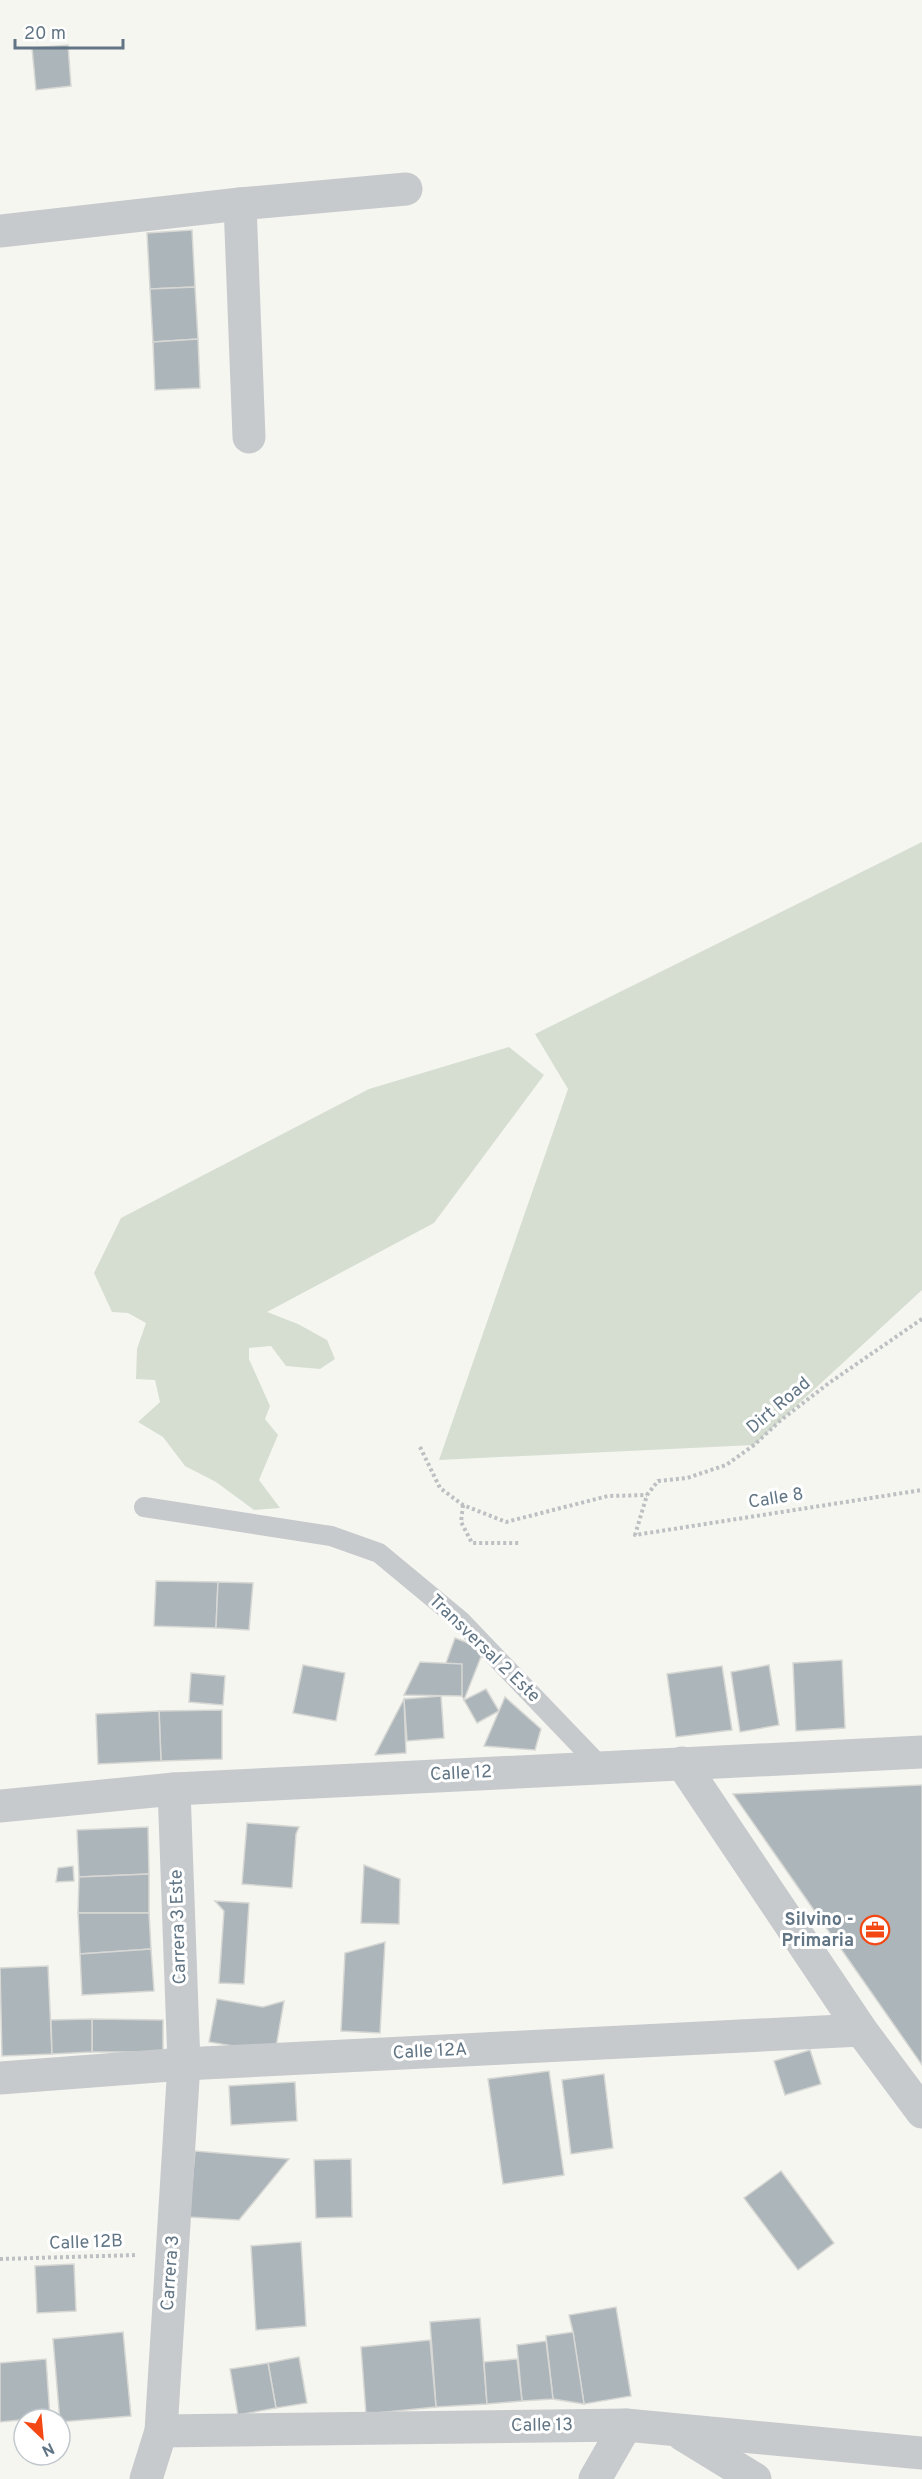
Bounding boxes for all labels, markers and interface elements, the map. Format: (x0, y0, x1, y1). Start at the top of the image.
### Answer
scale bar (15, 12, 123, 50)
text: 20 m (24, 23, 66, 46)
street label: Dirt Road (742, 1372, 816, 1440)
street label: Calle 8 (747, 1483, 805, 1515)
street label: Transversal 2 Este (423, 1590, 545, 1708)
street label: Calle 12 (429, 1761, 493, 1787)
street label: Carrera 3 Este (165, 1869, 193, 1985)
place label: Silvino - Primaria (782, 1909, 854, 1953)
office icon: Silvino - Primaria (859, 1914, 891, 1946)
street label: Calle 12A (392, 2039, 468, 2065)
street label: Calle 12B (49, 2230, 123, 2256)
street label: Carrera 3 (157, 2234, 185, 2312)
north arrow (12, 2407, 72, 2467)
street label: Calle 13 (511, 2414, 573, 2438)
text: N (38, 2437, 57, 2460)

